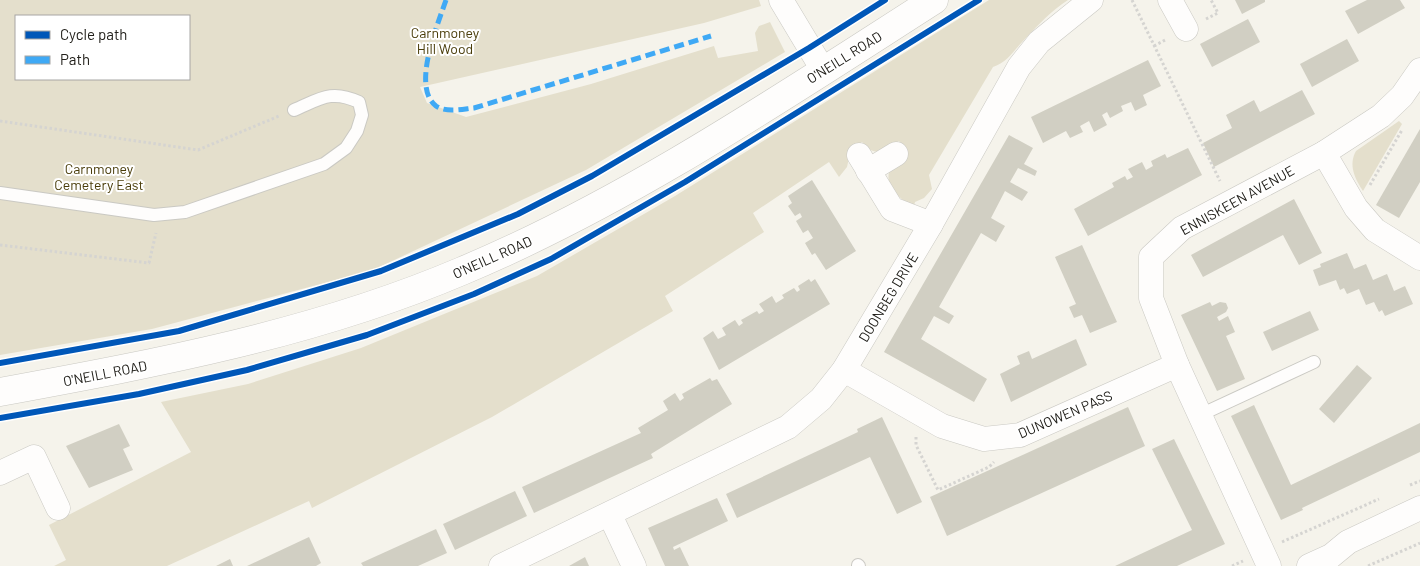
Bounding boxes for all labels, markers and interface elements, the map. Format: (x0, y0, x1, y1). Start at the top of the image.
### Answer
legend (15, 15, 190, 80)
park label: Carnmoney Hill Wood (411, 24, 480, 57)
text: Cycle path (60, 25, 127, 43)
street label: O'NEILL ROAD (803, 27, 885, 87)
text: Path (60, 50, 90, 68)
park label: Carnmoney Cemetery East (54, 160, 144, 193)
street label: ENNISKEEN AVENUE (1177, 162, 1297, 238)
street label: O'NEILL ROAD (450, 232, 534, 282)
street label: DOONBEG DRIVE (855, 249, 921, 345)
street label: O'NEILL ROAD (62, 357, 148, 389)
street label: DUNOWEN PASS (1015, 386, 1115, 442)

